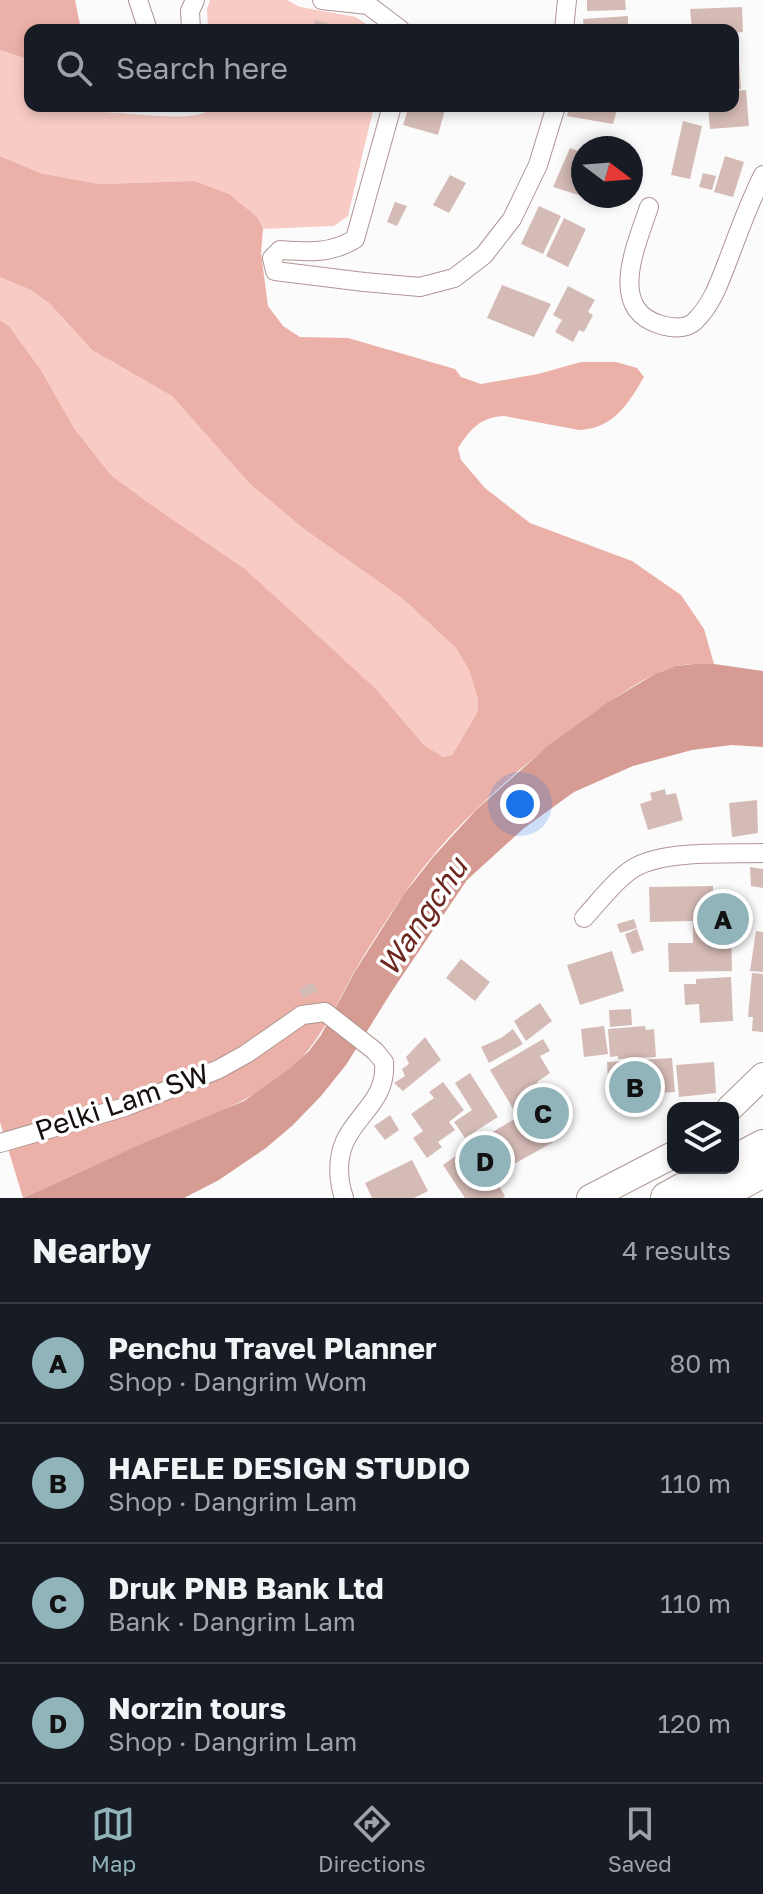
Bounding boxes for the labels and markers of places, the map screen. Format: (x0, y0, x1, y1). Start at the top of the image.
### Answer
pin: A (697, 889, 749, 949)
pin: B (609, 1057, 661, 1117)
pin: C (517, 1083, 569, 1143)
pin: D (459, 1131, 511, 1191)

